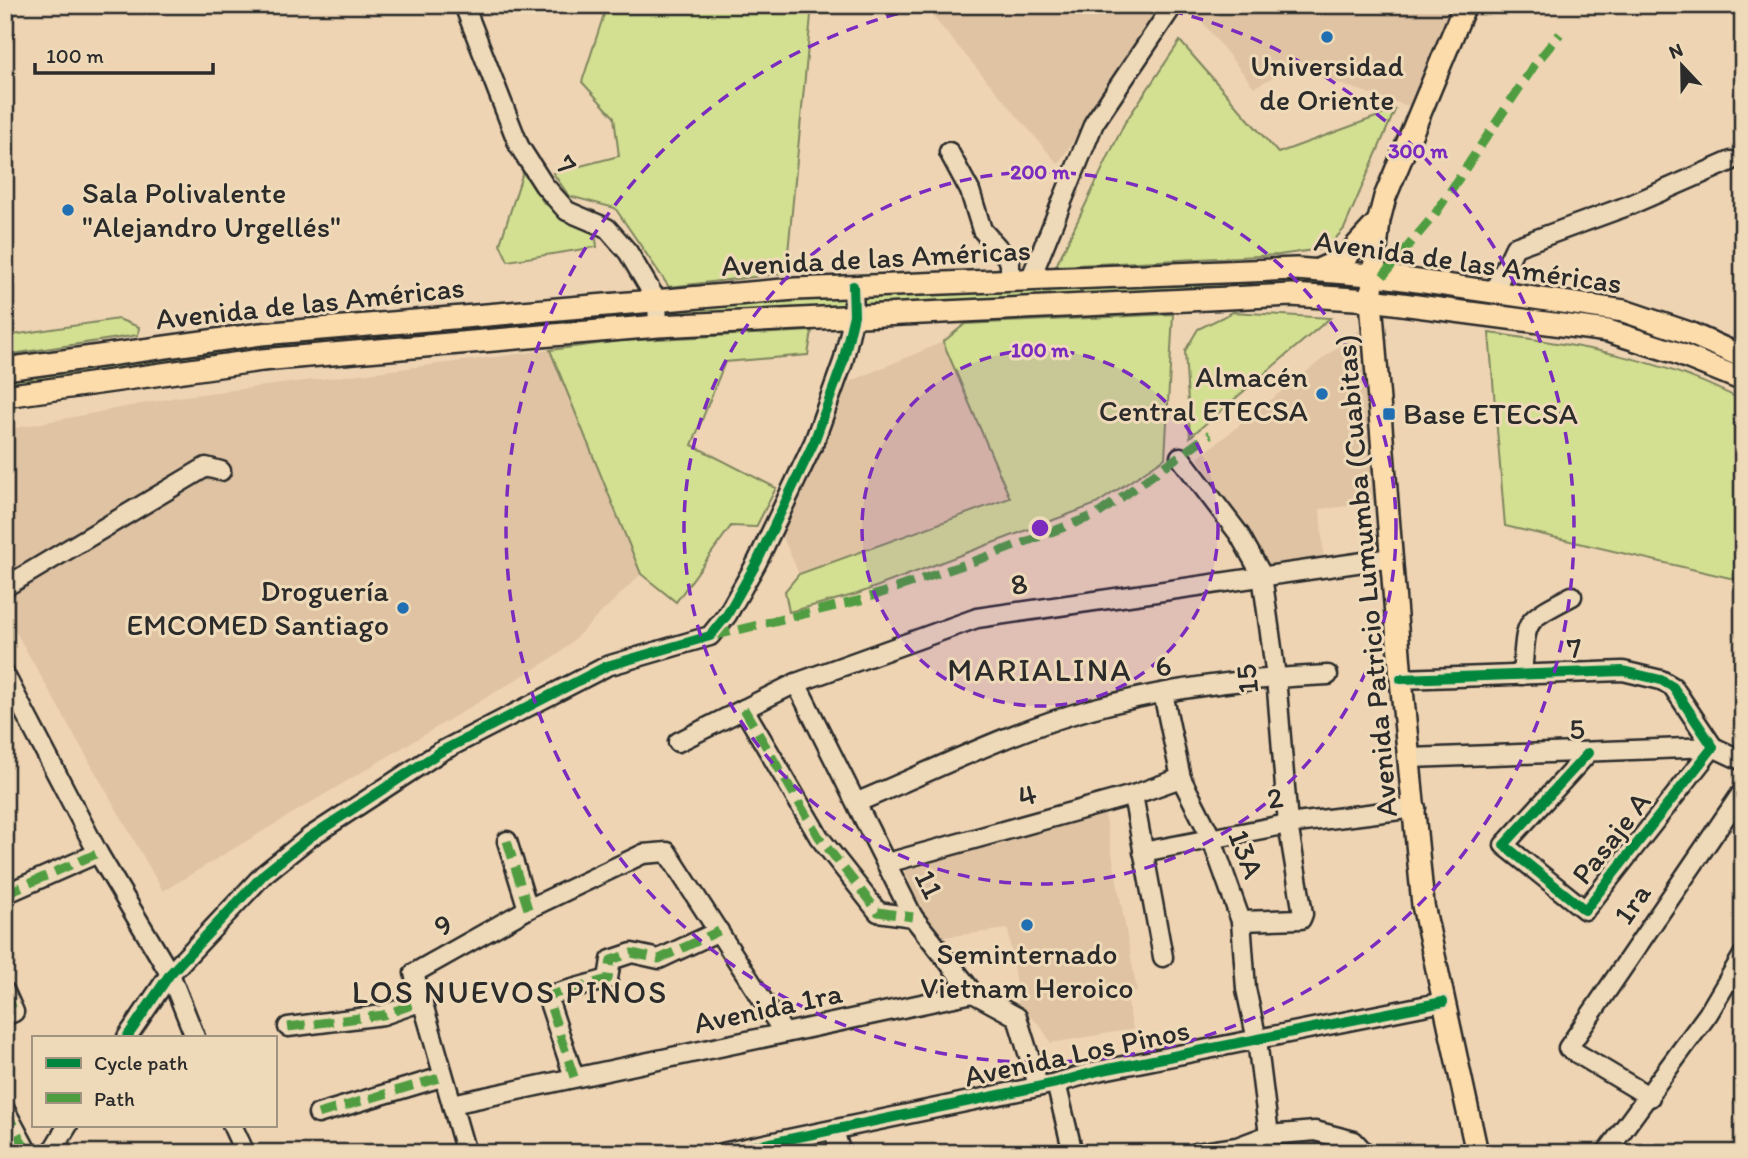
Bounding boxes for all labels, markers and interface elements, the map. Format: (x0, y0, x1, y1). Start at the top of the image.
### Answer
marker: Universidad de Oriente (1319, 29, 1335, 45)
scale bar (35, 32, 214, 76)
north arrow (1646, 32, 1716, 102)
text: N (1666, 38, 1686, 64)
text: 100 m (46, 43, 104, 68)
place label: Universidad de Oriente (1250, 47, 1404, 118)
text: 300 m (1388, 138, 1448, 163)
street label: 7 (547, 148, 586, 182)
text: 200 m (1010, 159, 1070, 184)
place label: Sala Polivalente "Alejandro Urgellés" (82, 174, 341, 245)
marker: Sala Polivalente "Alejandro Urgellés" (60, 202, 76, 218)
street label: Avenida de las Américas (1312, 222, 1624, 301)
street label: Avenida de las Américas (720, 231, 1032, 284)
street label: Avenida de las Américas (154, 268, 466, 337)
street label: Avenida Patricio Lumumba (Cuabitas) (1326, 333, 1405, 819)
text: 100 m (1011, 337, 1069, 362)
place label: Almacén Central ETECSA (1099, 358, 1308, 429)
marker: Almacén Central ETECSA (1314, 386, 1330, 402)
place label: Base ETECSA (1403, 395, 1578, 432)
marker: Base ETECSA (1381, 406, 1397, 422)
centre of rings (1028, 516, 1052, 540)
street label: 8 (1008, 564, 1030, 603)
place label: Droguería EMCOMED Santiago (127, 572, 389, 643)
marker: Droguería EMCOMED Santiago (395, 600, 411, 616)
street label: 7 (1566, 629, 1582, 666)
street label: 6 (1152, 646, 1174, 685)
district label: MARIALINA (947, 651, 1133, 689)
street label: 15 (1227, 662, 1266, 696)
street label: 5 (1568, 710, 1585, 747)
street label: 4 (1013, 774, 1040, 815)
street label: 2 (1264, 778, 1286, 817)
street label: Pasaje A (1563, 784, 1658, 892)
street label: 13A (1220, 824, 1273, 884)
street label: 11 (907, 863, 952, 905)
street label: 1ra (1605, 876, 1659, 931)
street label: 9 (427, 905, 458, 945)
marker: Seminternado Vietnam Heroico (1019, 917, 1035, 933)
place label: Seminternado Vietnam Heroico (920, 935, 1134, 1006)
district label: LOS NUEVOS PINOS (352, 973, 668, 1011)
street label: Avenida 1ra (690, 974, 846, 1041)
street label: Avenida Los Pinos (961, 1011, 1193, 1094)
legend (32, 1036, 276, 1126)
text: Cycle path (94, 1050, 188, 1075)
text: Path (94, 1086, 135, 1111)

